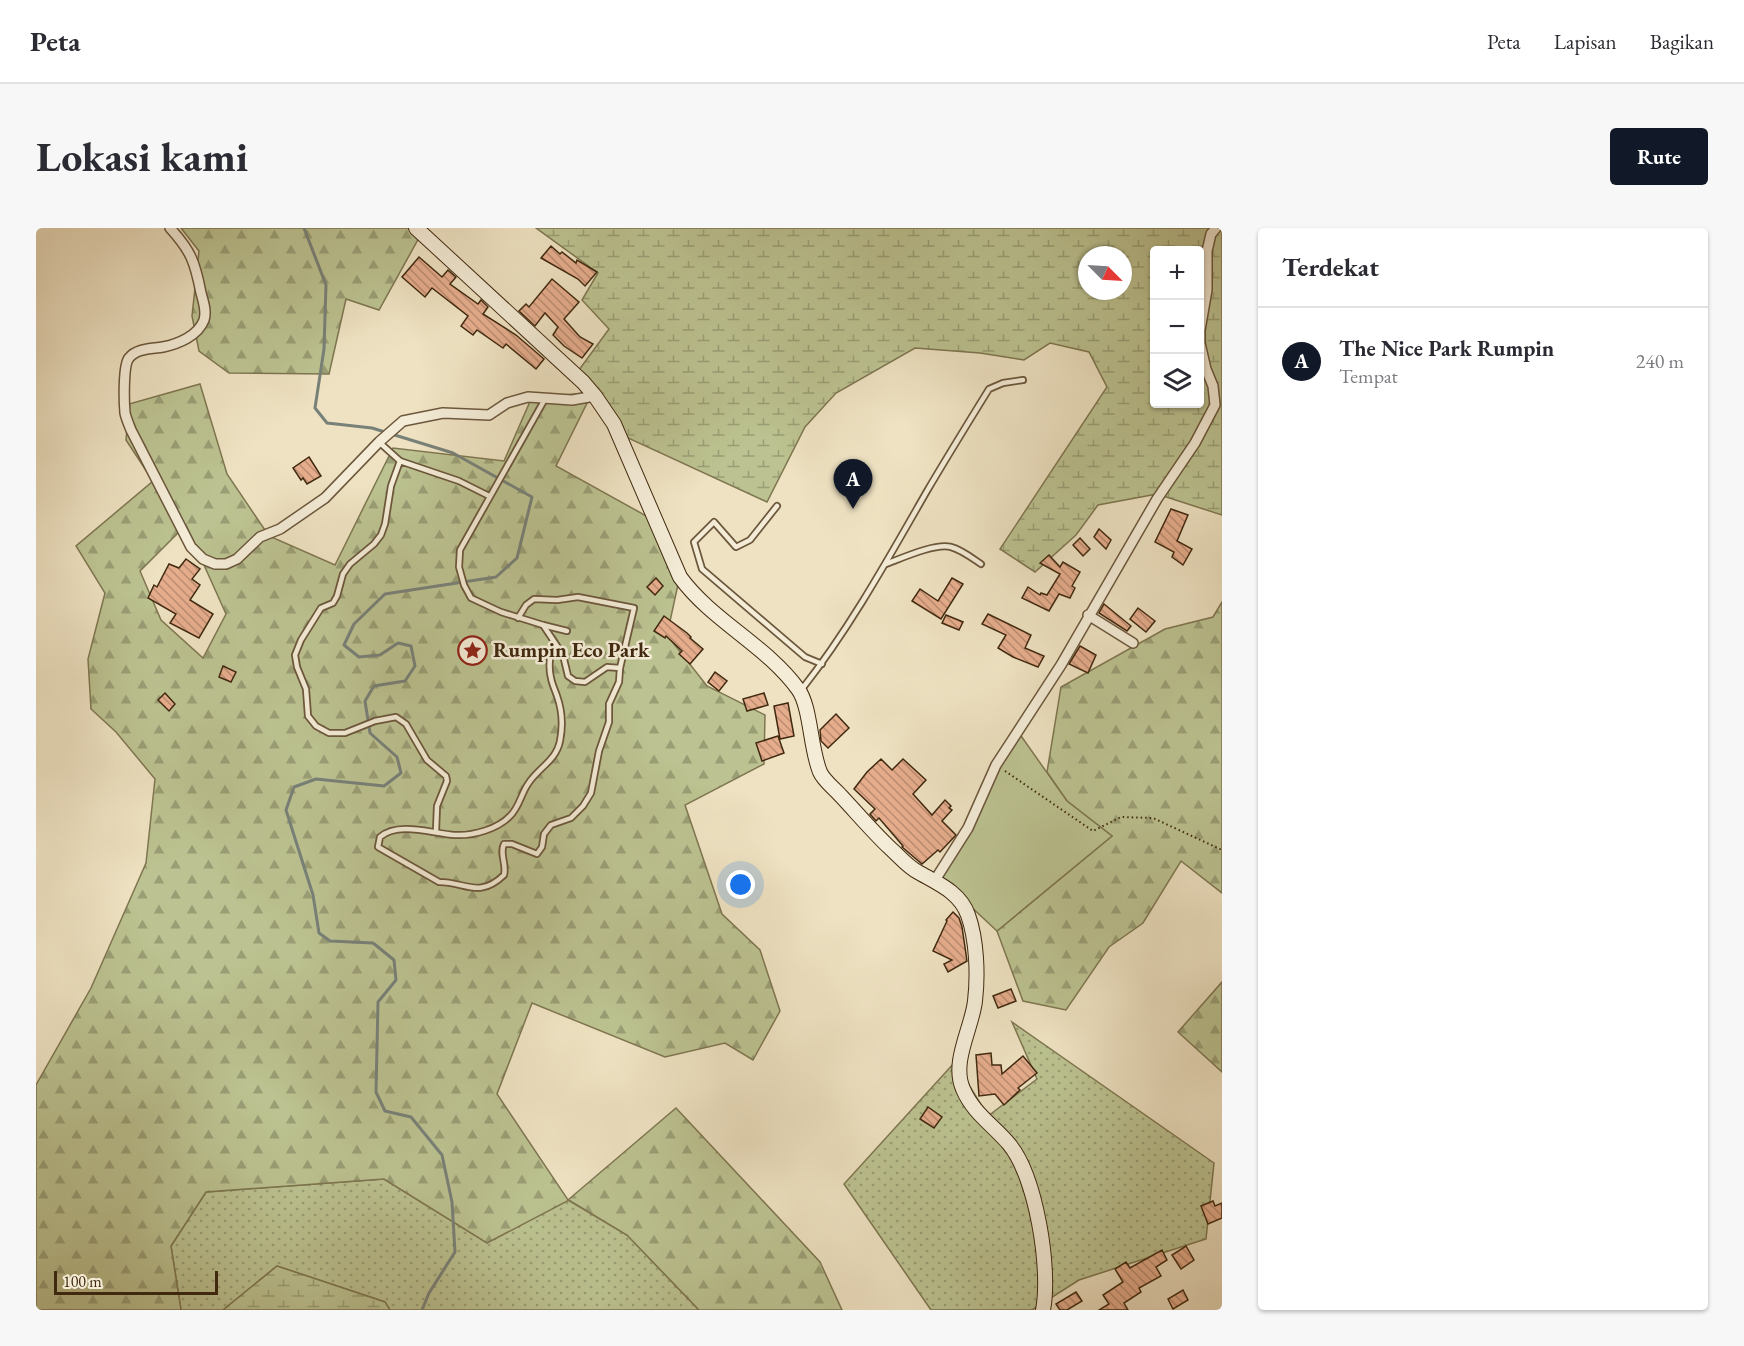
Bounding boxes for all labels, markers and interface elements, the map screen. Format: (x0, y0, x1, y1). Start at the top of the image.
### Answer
text: Peta (30, 23, 81, 59)
text: Peta (1487, 28, 1521, 55)
text: Lapisan (1554, 28, 1617, 55)
text: Bagikan (1650, 28, 1714, 55)
button: Rute (1610, 128, 1708, 185)
text: Lokasi kami (36, 129, 248, 184)
north arrow (1078, 246, 1132, 300)
map controls (1150, 246, 1204, 408)
button: + (1150, 246, 1204, 300)
text: Terdekat (1282, 250, 1379, 284)
button: − (1150, 300, 1204, 354)
text: The Nice Park Rumpin (1339, 334, 1554, 363)
text: A (1294, 348, 1309, 374)
text: 240 m (1636, 348, 1684, 374)
button: layers (1150, 354, 1204, 408)
text: Tempat (1339, 363, 1398, 389)
pin: A (834, 460, 872, 509)
place icon: Rumpin Eco Park (456, 634, 488, 666)
place label: Rumpin Eco Park (493, 636, 650, 663)
your location (726, 870, 755, 899)
scale bar (54, 1268, 218, 1296)
text: 100 m (63, 1271, 102, 1292)

